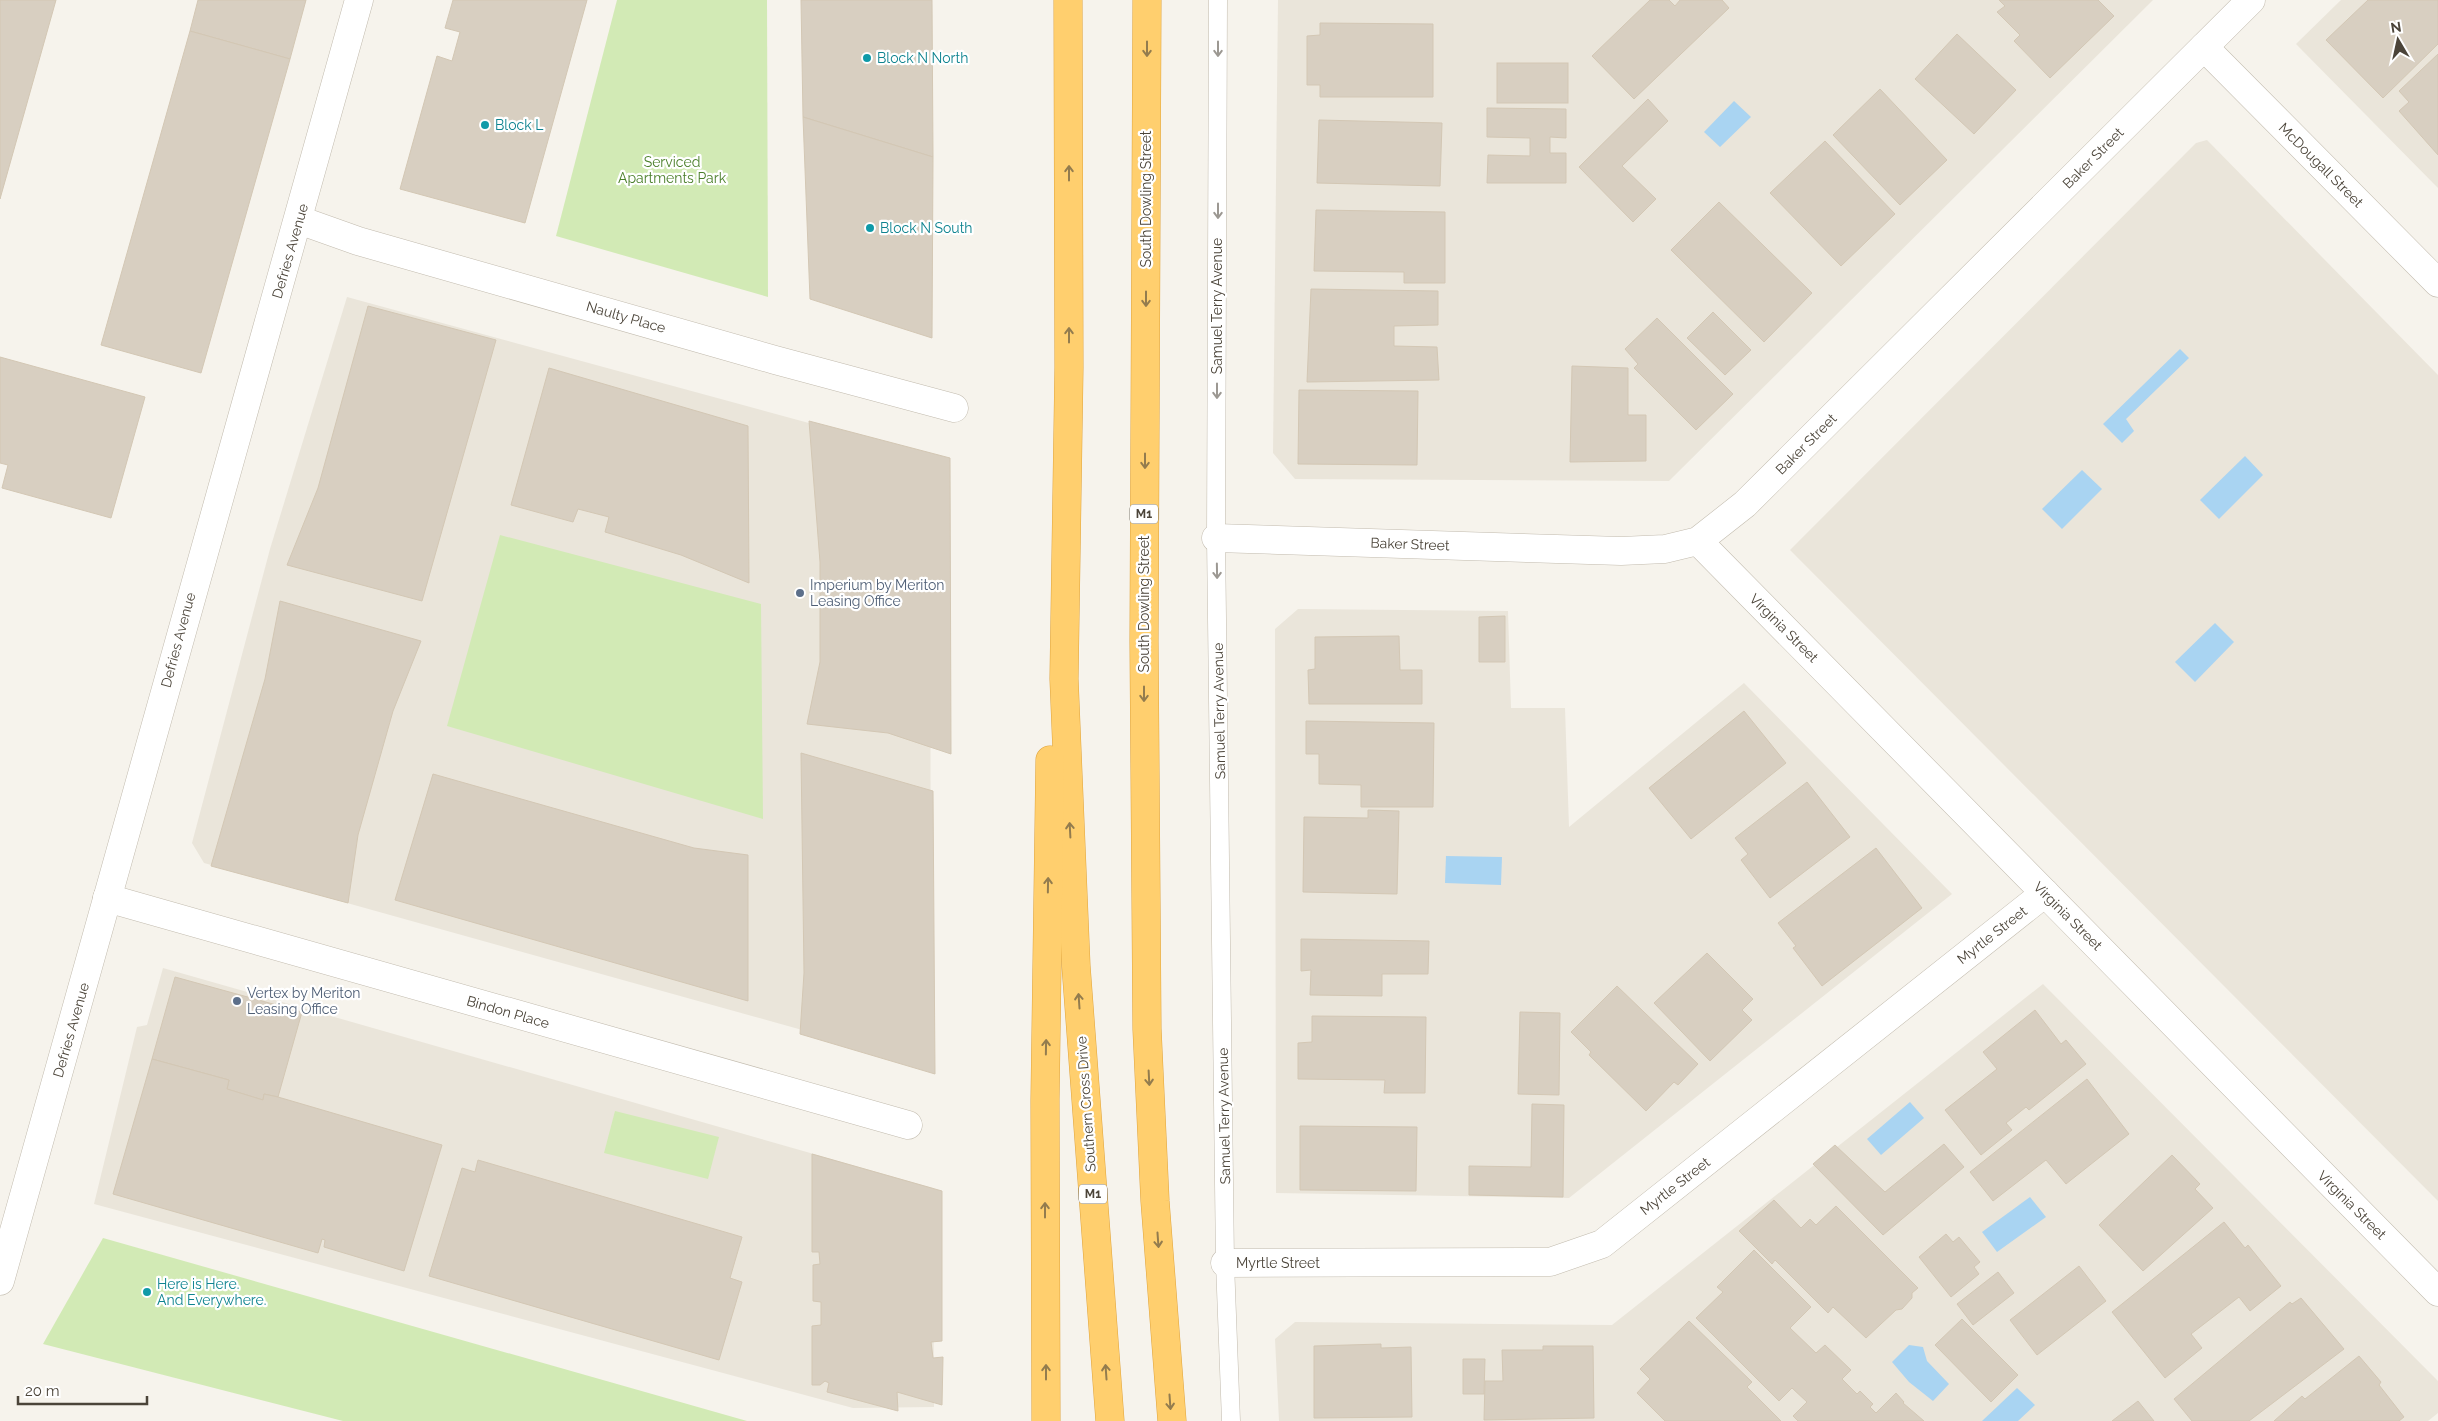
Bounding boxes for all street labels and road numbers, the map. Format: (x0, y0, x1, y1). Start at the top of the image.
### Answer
street label: McDougall Street (2276, 120, 2367, 211)
street label: Baker Street (2059, 124, 2127, 192)
street label: South Dowling Street (1138, 130, 1154, 268)
street label: Defries Avenue (269, 202, 311, 300)
street label: Samuel Terry Avenue (1209, 238, 1225, 374)
street label: Naulty Place (584, 298, 668, 336)
street label: Baker Street (1772, 410, 1840, 478)
road number: M1 (1130, 504, 1158, 524)
street label: South Dowling Street (1136, 535, 1152, 673)
street label: Baker Street (1370, 535, 1450, 553)
street label: Virginia Street (1746, 590, 1822, 666)
street label: Defries Avenue (158, 591, 198, 689)
street label: Samuel Terry Avenue (1210, 643, 1228, 779)
street label: Virginia Street (2030, 878, 2106, 954)
street label: Myrtle Street (1954, 903, 2030, 967)
street label: Defries Avenue (50, 981, 92, 1079)
street label: Bindon Place (465, 993, 551, 1031)
street label: Southern Cross Drive (1073, 1036, 1099, 1172)
street label: Samuel Terry Avenue (1215, 1048, 1233, 1184)
street label: Myrtle Street (1637, 1154, 1713, 1218)
street label: Virginia Street (2314, 1167, 2390, 1243)
road number: M1 (1079, 1184, 1107, 1204)
street label: Myrtle Street (1236, 1255, 1320, 1271)

